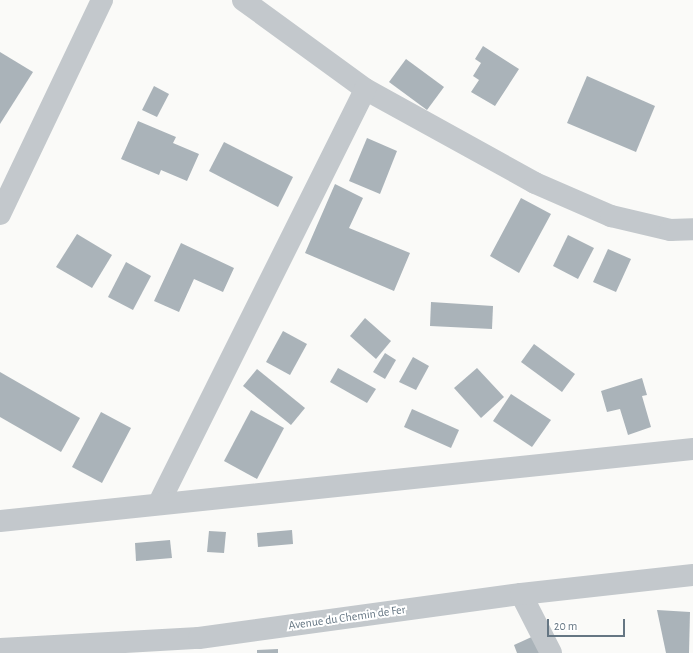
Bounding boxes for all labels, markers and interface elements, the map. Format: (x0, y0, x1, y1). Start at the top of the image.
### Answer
street label: Avenue du Chemin de Fer (288, 603, 406, 633)
scale bar (549, 611, 627, 637)
text: 20 m (554, 620, 577, 632)

